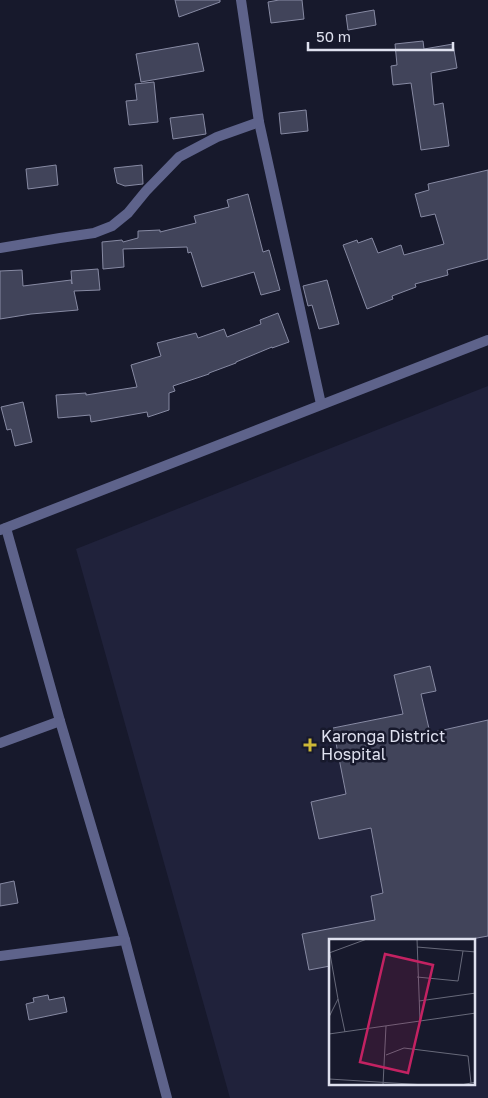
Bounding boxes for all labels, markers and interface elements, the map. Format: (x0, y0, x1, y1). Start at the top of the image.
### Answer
scale bar (308, 20, 453, 52)
text: 50 m (316, 27, 351, 45)
place label: Karonga District Hospital (321, 726, 445, 764)
marker: Karonga District Hospital (303, 738, 317, 752)
inset map (329, 939, 476, 1086)

